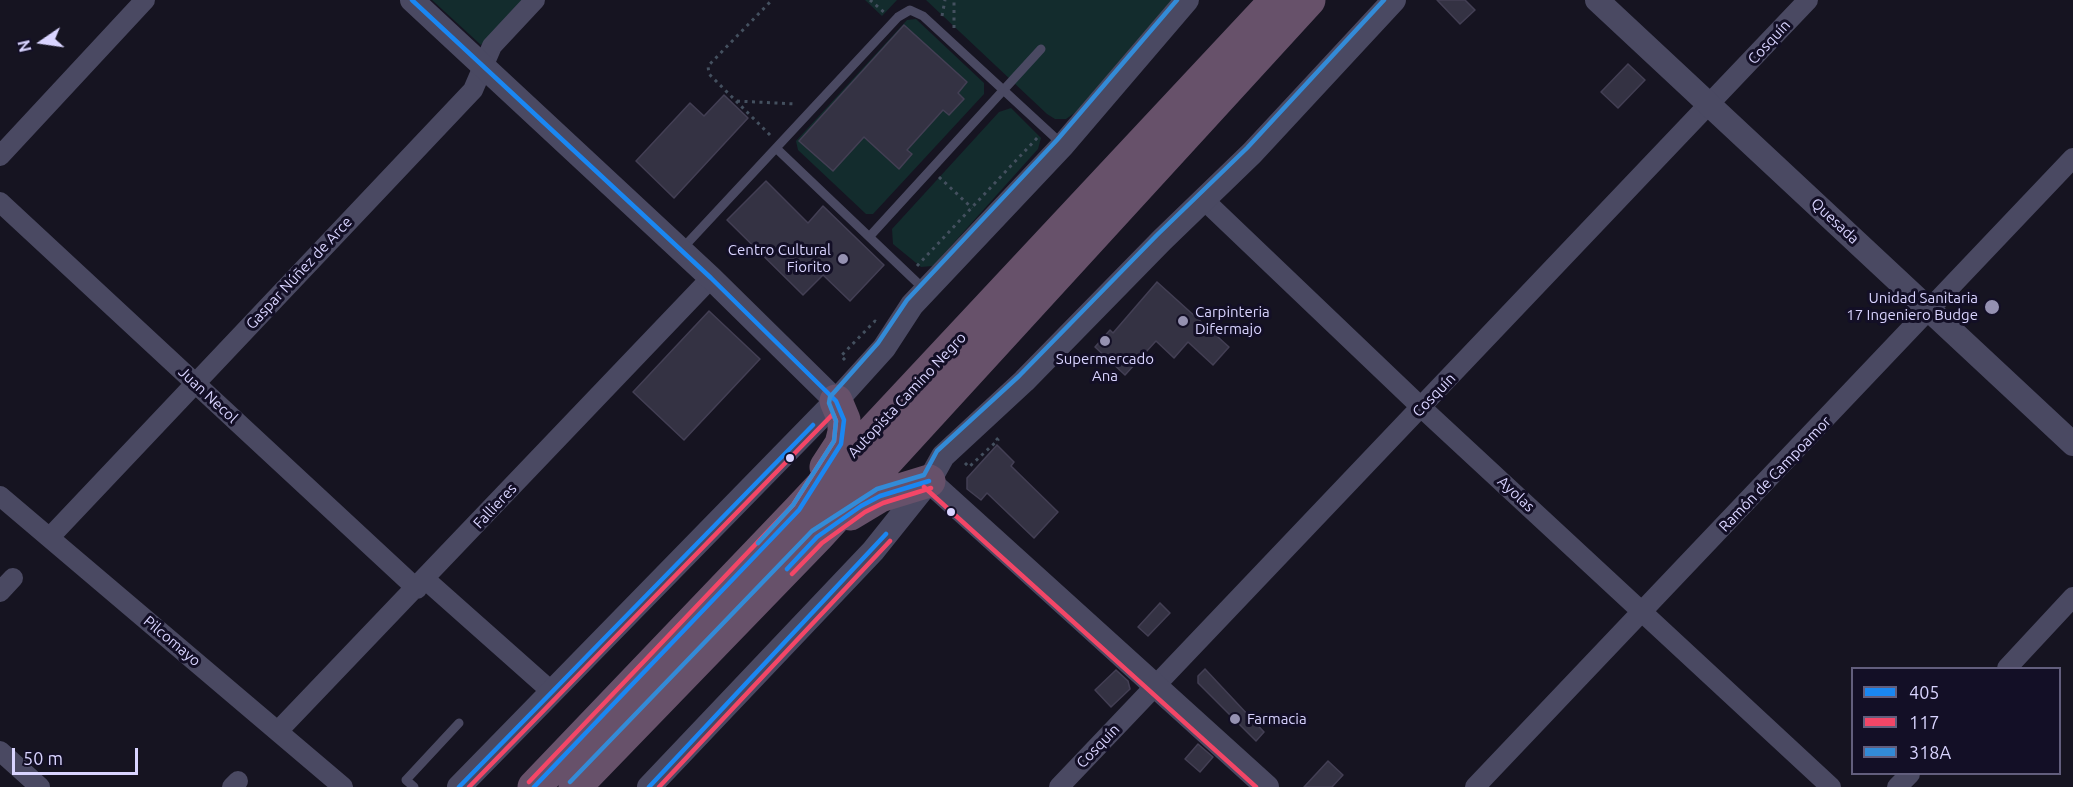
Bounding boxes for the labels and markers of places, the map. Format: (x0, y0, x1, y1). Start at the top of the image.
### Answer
place label: Centro Cultural Fiorito (728, 241, 831, 276)
marker: Centro Cultural Fiorito (836, 252, 850, 266)
place label: Unidad Sanitaria 17 Ingeniero Budge (1846, 289, 1978, 324)
marker: Unidad Sanitaria 17 Ingeniero Budge (1983, 298, 2001, 316)
place label: Carpinteria Difermajo (1195, 303, 1270, 338)
marker: Carpinteria Difermajo (1176, 314, 1190, 328)
marker: Supermercado Ana (1098, 334, 1112, 348)
place label: Supermercado Ana (1056, 350, 1154, 385)
unlabelled marker (784, 452, 796, 464)
unlabelled marker (945, 506, 957, 518)
place label: Farmacia (1247, 710, 1307, 728)
marker: Farmacia (1228, 712, 1242, 726)

